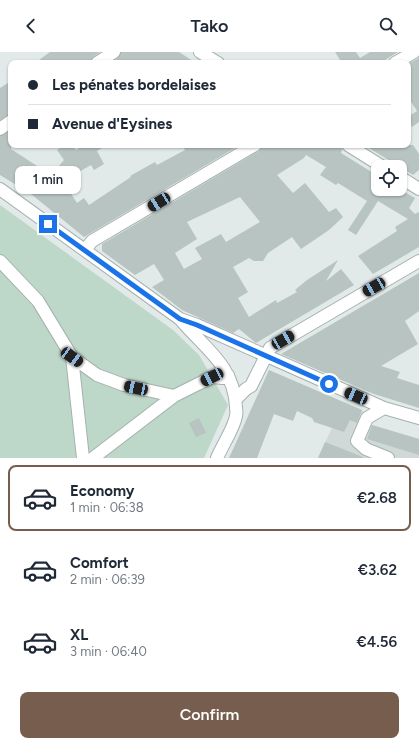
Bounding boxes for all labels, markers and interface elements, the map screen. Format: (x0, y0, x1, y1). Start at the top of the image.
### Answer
icon: back (20, 15, 42, 37)
text: Tako (191, 15, 228, 37)
icon: search (377, 15, 399, 37)
text: Les pénates bordelaises (52, 76, 216, 94)
text: Avenue d'Eysines (52, 115, 172, 133)
map controls (371, 160, 407, 196)
button: locate (371, 160, 407, 196)
callout: 1 min (15, 166, 81, 194)
text: 1 min (33, 172, 63, 187)
car (146, 191, 172, 213)
route end (39, 215, 57, 233)
car (361, 276, 387, 298)
car (270, 329, 296, 351)
car (59, 345, 85, 369)
car (199, 366, 225, 388)
route start (320, 375, 338, 393)
car (123, 380, 149, 396)
car (343, 386, 369, 406)
icon: car (22, 480, 58, 516)
text: Economy (70, 482, 135, 500)
text: €2.68 (357, 489, 397, 507)
text: 1 min · 06:38 (70, 500, 144, 515)
icon: car (22, 552, 58, 588)
text: Comfort (70, 554, 129, 572)
text: €3.62 (358, 561, 397, 579)
text: 2 min · 06:39 (70, 572, 145, 587)
icon: car (22, 624, 58, 660)
text: XL (70, 626, 88, 644)
text: €4.56 (357, 633, 397, 651)
text: 3 min · 06:40 (70, 644, 147, 659)
button: Confirm (20, 692, 399, 738)

